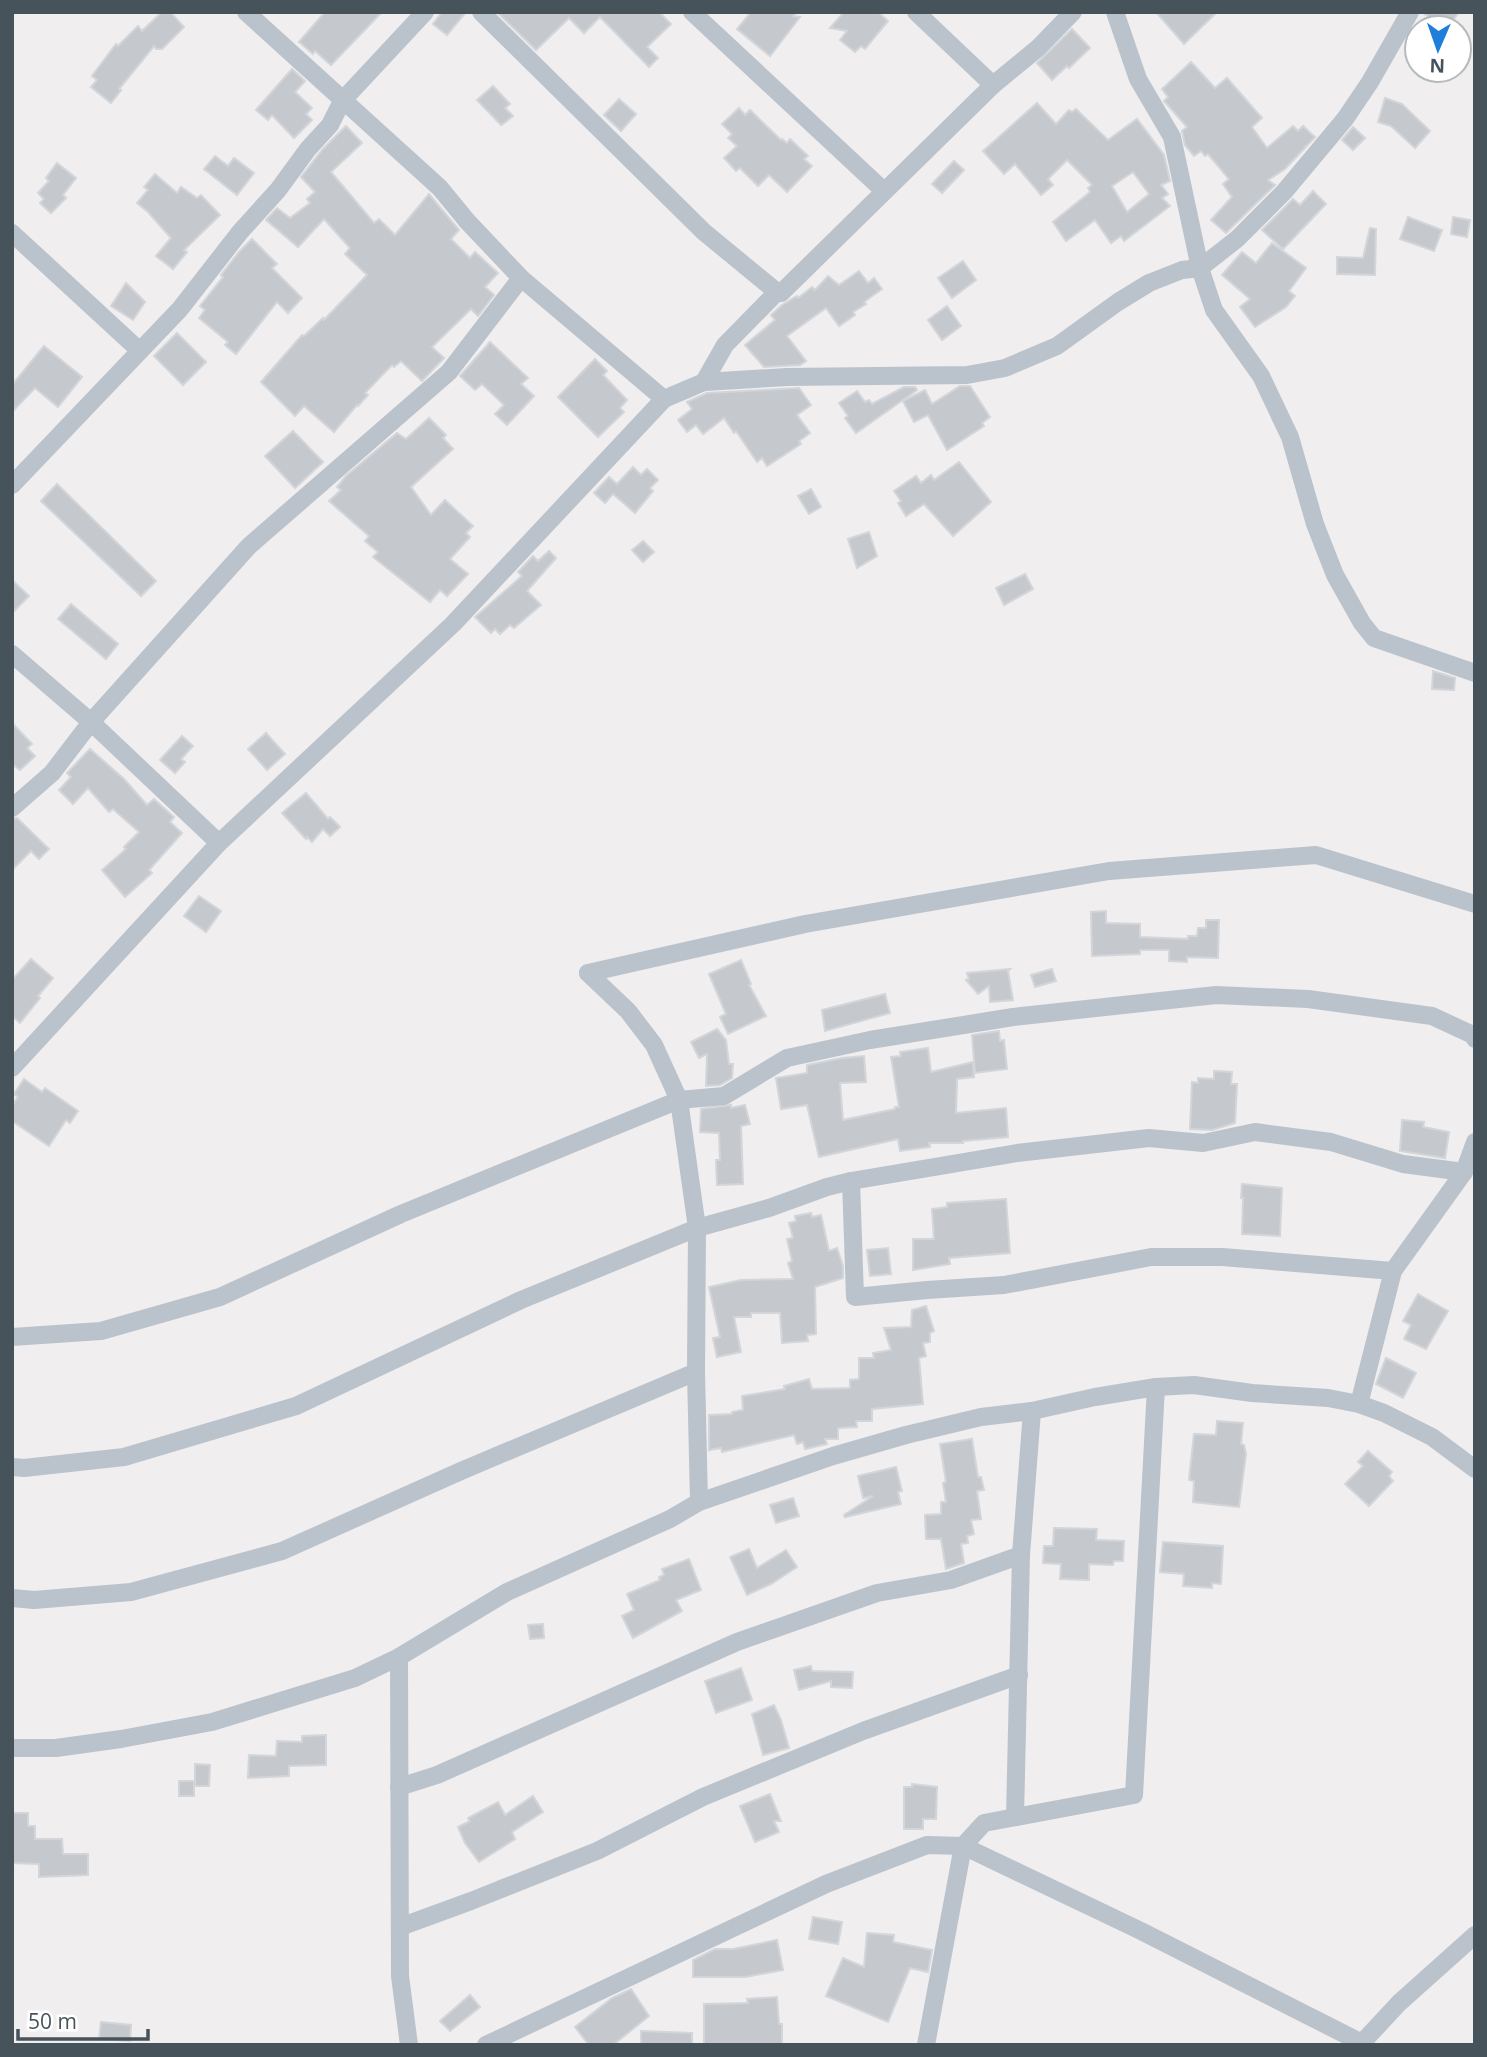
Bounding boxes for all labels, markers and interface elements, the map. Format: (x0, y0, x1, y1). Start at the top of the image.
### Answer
north arrow (1403, 14, 1473, 84)
text: N (1429, 53, 1446, 79)
scale bar (18, 1997, 147, 2041)
text: 50 m (28, 2007, 77, 2035)

